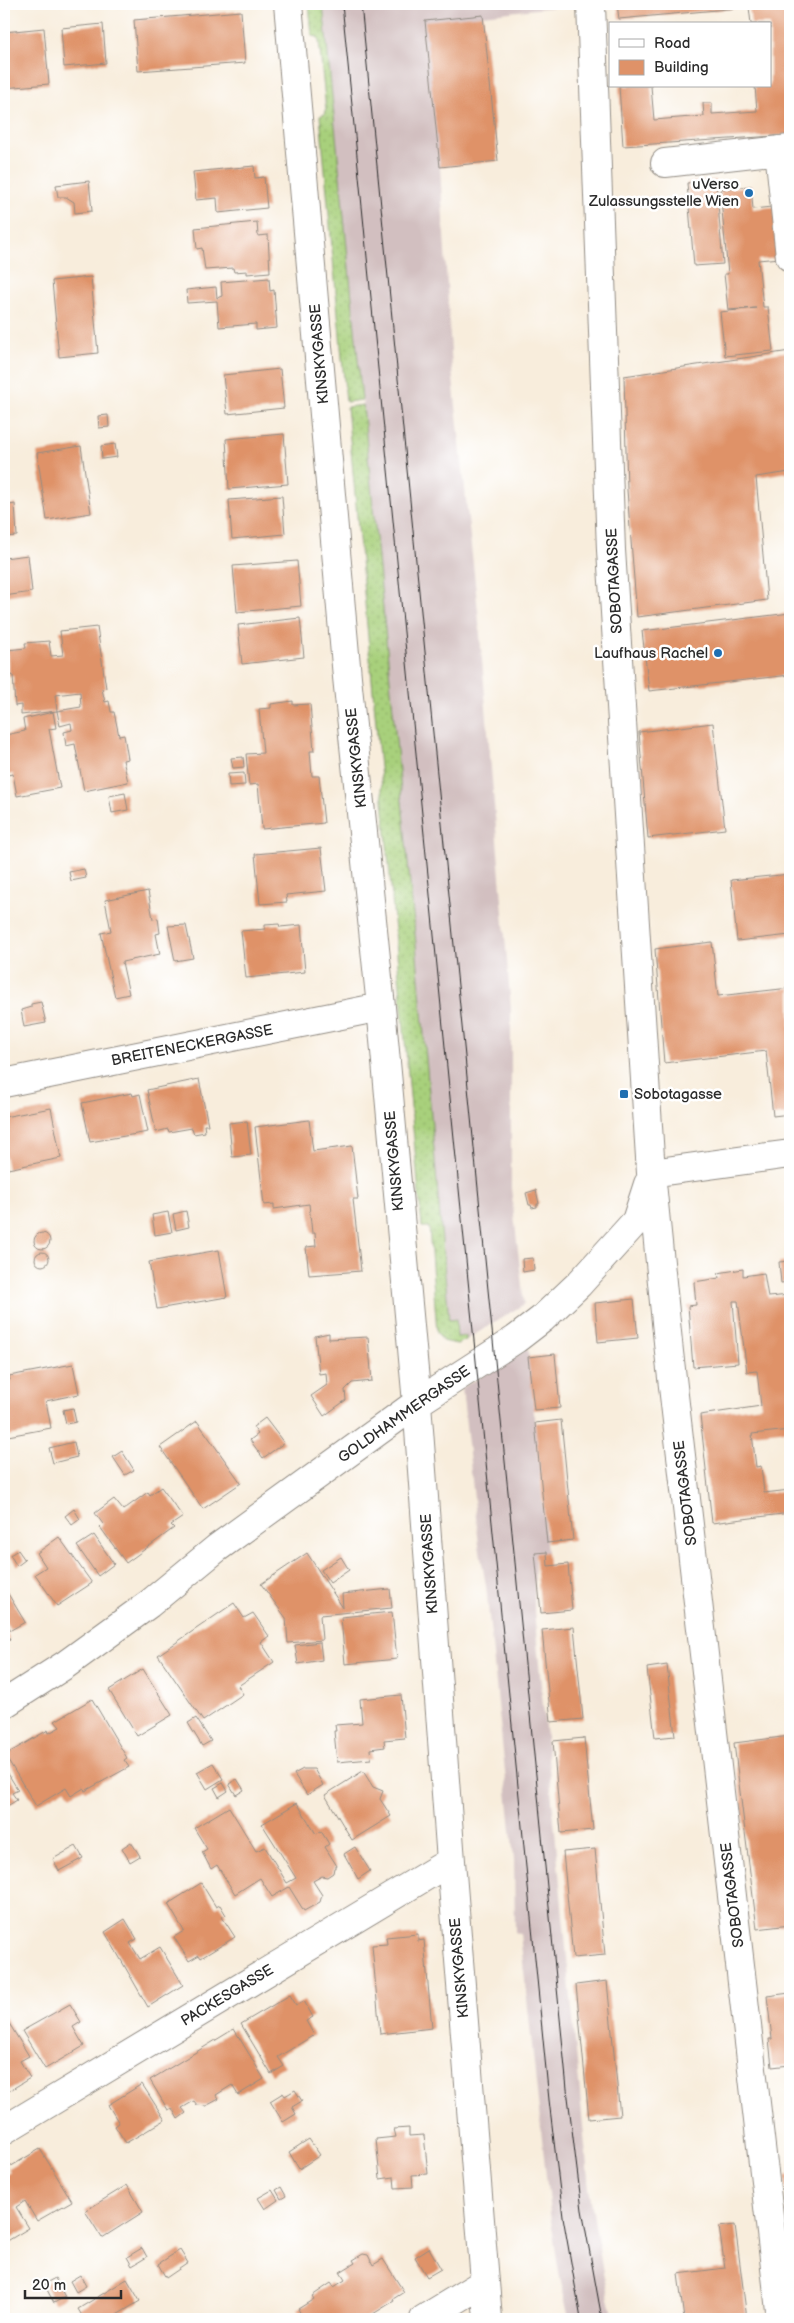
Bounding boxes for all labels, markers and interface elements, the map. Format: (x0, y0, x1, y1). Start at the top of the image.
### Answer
legend (609, 22, 772, 88)
text: Road (654, 34, 690, 53)
text: Building (654, 58, 709, 77)
place label: uVerso Zulassungsstelle Wien (588, 175, 739, 211)
marker: uVerso Zulassungsstelle Wien (743, 187, 755, 199)
street label: KINSKYGASSE (306, 303, 333, 405)
street label: SOBOTAGASSE (602, 527, 627, 634)
place label: Laufhaus Rachel (594, 644, 708, 663)
marker: Laufhaus Rachel (712, 647, 724, 659)
street label: KINSKYGASSE (342, 707, 371, 809)
street label: BREITENECKERGASSE (110, 1020, 275, 1071)
place label: Sobotagasse (634, 1085, 722, 1104)
marker: Sobotagasse (618, 1088, 630, 1100)
street label: KINSKYGASSE (381, 1110, 408, 1212)
street label: GOLDHAMMERGASSE (335, 1362, 474, 1467)
street label: SOBOTAGASSE (670, 1439, 701, 1547)
street label: KINSKYGASSE (417, 1513, 442, 1615)
street label: SOBOTAGASSE (717, 1841, 748, 1949)
street label: KINSKYGASSE (446, 1917, 473, 2019)
street label: PACKESGASSE (177, 1960, 277, 2031)
scale bar (25, 2268, 121, 2300)
text: 20 m (32, 2276, 66, 2295)

